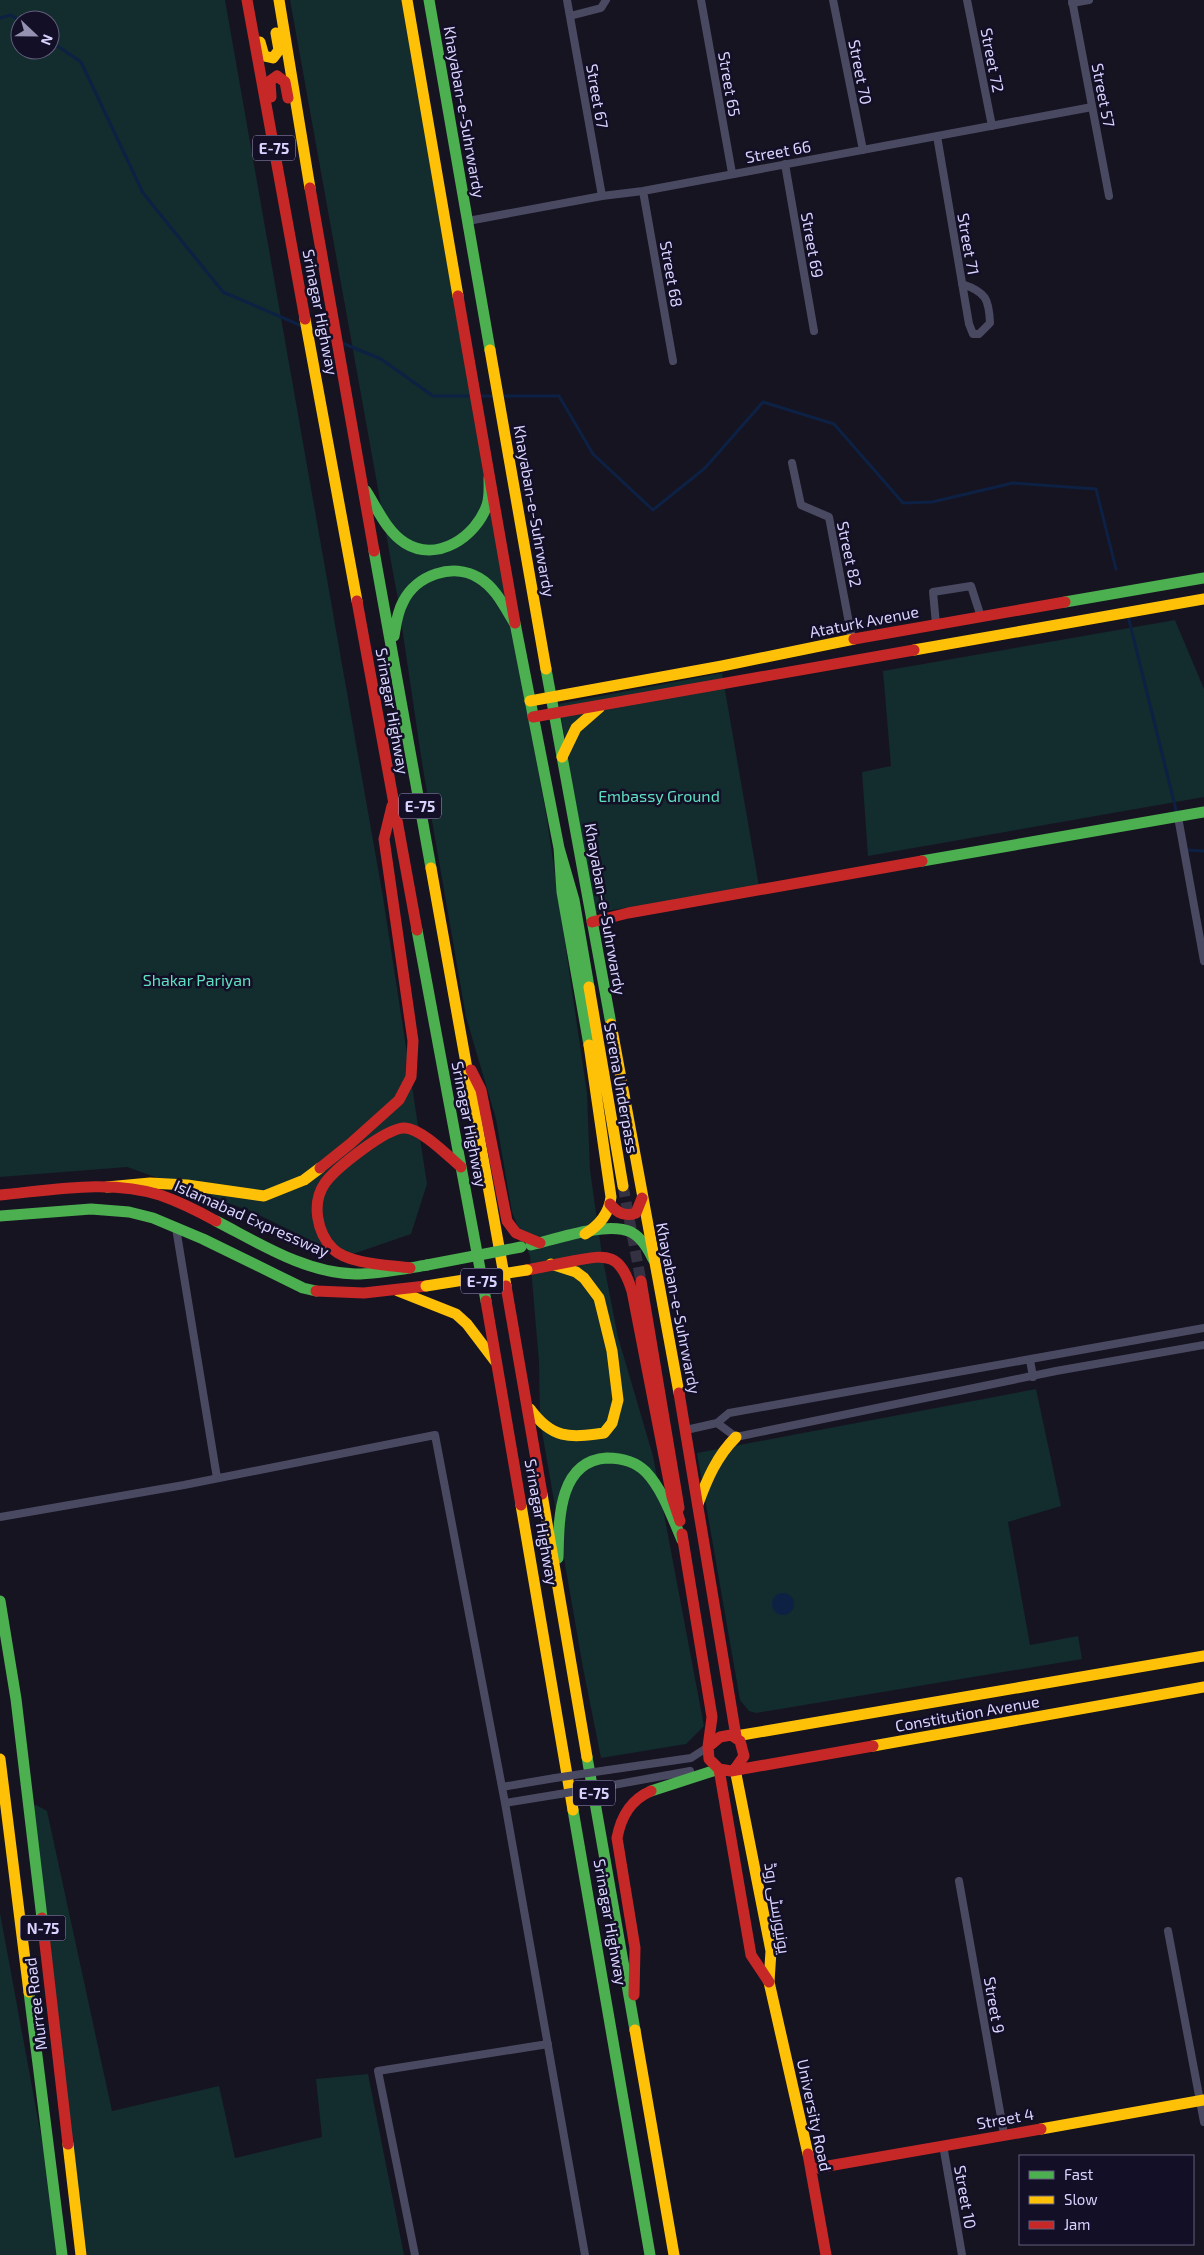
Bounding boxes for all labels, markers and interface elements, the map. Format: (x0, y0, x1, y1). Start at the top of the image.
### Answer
north arrow (10, 10, 60, 60)
street label: Khayaban-e-Suhrwardy (441, 25, 490, 200)
street label: Street 72 (977, 26, 1009, 94)
text: N (38, 32, 57, 48)
street label: Street 70 (845, 38, 877, 106)
street label: Street 65 (715, 50, 745, 118)
street label: Street 57 (1088, 61, 1120, 129)
street label: Street 67 (583, 62, 613, 130)
road number: E-75 (253, 136, 295, 160)
street label: Street 66 (744, 136, 812, 166)
street label: Street 69 (798, 211, 828, 279)
street label: Street 71 (954, 212, 984, 276)
street label: Street 68 (657, 239, 687, 309)
street label: Srinagar Highway (299, 247, 343, 377)
street label: Khayaban-e-Suhrwardy (511, 424, 560, 599)
street label: Street 82 (834, 519, 866, 589)
street label: Ataturk Avenue (808, 601, 920, 641)
street label: Srinagar Highway (373, 646, 414, 776)
park label: Embassy Ground (598, 786, 720, 805)
road number: E-75 (399, 794, 441, 818)
street label: Khayaban-e-Suhrwardy (582, 822, 631, 997)
park label: Shakar Pariyan (143, 970, 251, 989)
street label: Serena Underpass (601, 1021, 643, 1155)
street label: Srinagar Highway (448, 1059, 492, 1189)
street label: Islamabad Expressway (172, 1175, 333, 1261)
street label: Khayaban-e-Suhrwardy (653, 1221, 705, 1396)
road number: E-75 (461, 1268, 503, 1294)
street label: Srinagar Highway (522, 1457, 563, 1587)
street label: Constitution Avenue (893, 1691, 1041, 1735)
road number: E-75 (573, 1780, 615, 1806)
street label: Srinagar Highway (591, 1857, 632, 1987)
street label: یونیورسٹی روڈ (759, 1861, 795, 1956)
road number: N-75 (20, 1916, 66, 1940)
street label: Murree Road (20, 1956, 50, 2052)
street label: Street 9 (981, 1975, 1009, 2035)
street label: University Road (794, 2057, 836, 2173)
street label: Street 4 (975, 2104, 1035, 2132)
legend (1019, 2155, 1194, 2245)
street label: Street 10 (951, 2164, 981, 2230)
text: Fast (1064, 2165, 1094, 2183)
text: Slow (1064, 2190, 1098, 2208)
text: Jam (1064, 2215, 1090, 2233)

